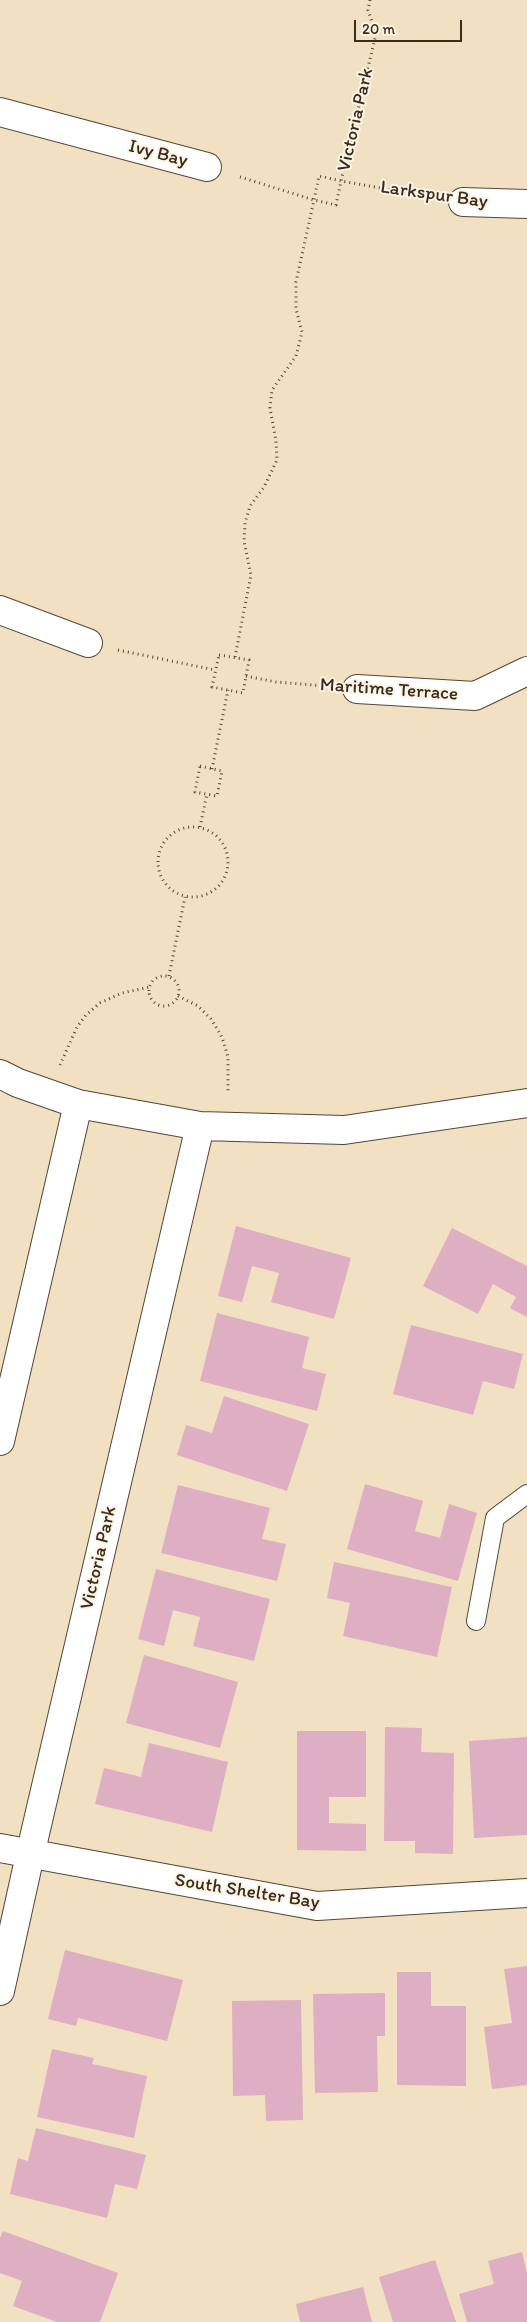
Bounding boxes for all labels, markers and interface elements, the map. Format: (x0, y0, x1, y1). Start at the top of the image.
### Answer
scale bar (357, 10, 464, 42)
text: 20 m (362, 20, 395, 38)
street label: Victoria Park (333, 66, 379, 174)
street label: Ivy Bay (126, 135, 190, 173)
street label: Larkspur Bay (379, 176, 489, 214)
street label: Maritime Terrace (319, 674, 459, 706)
street label: Victoria Park (76, 1504, 122, 1612)
street label: South Shelter Bay (173, 1869, 321, 1915)

